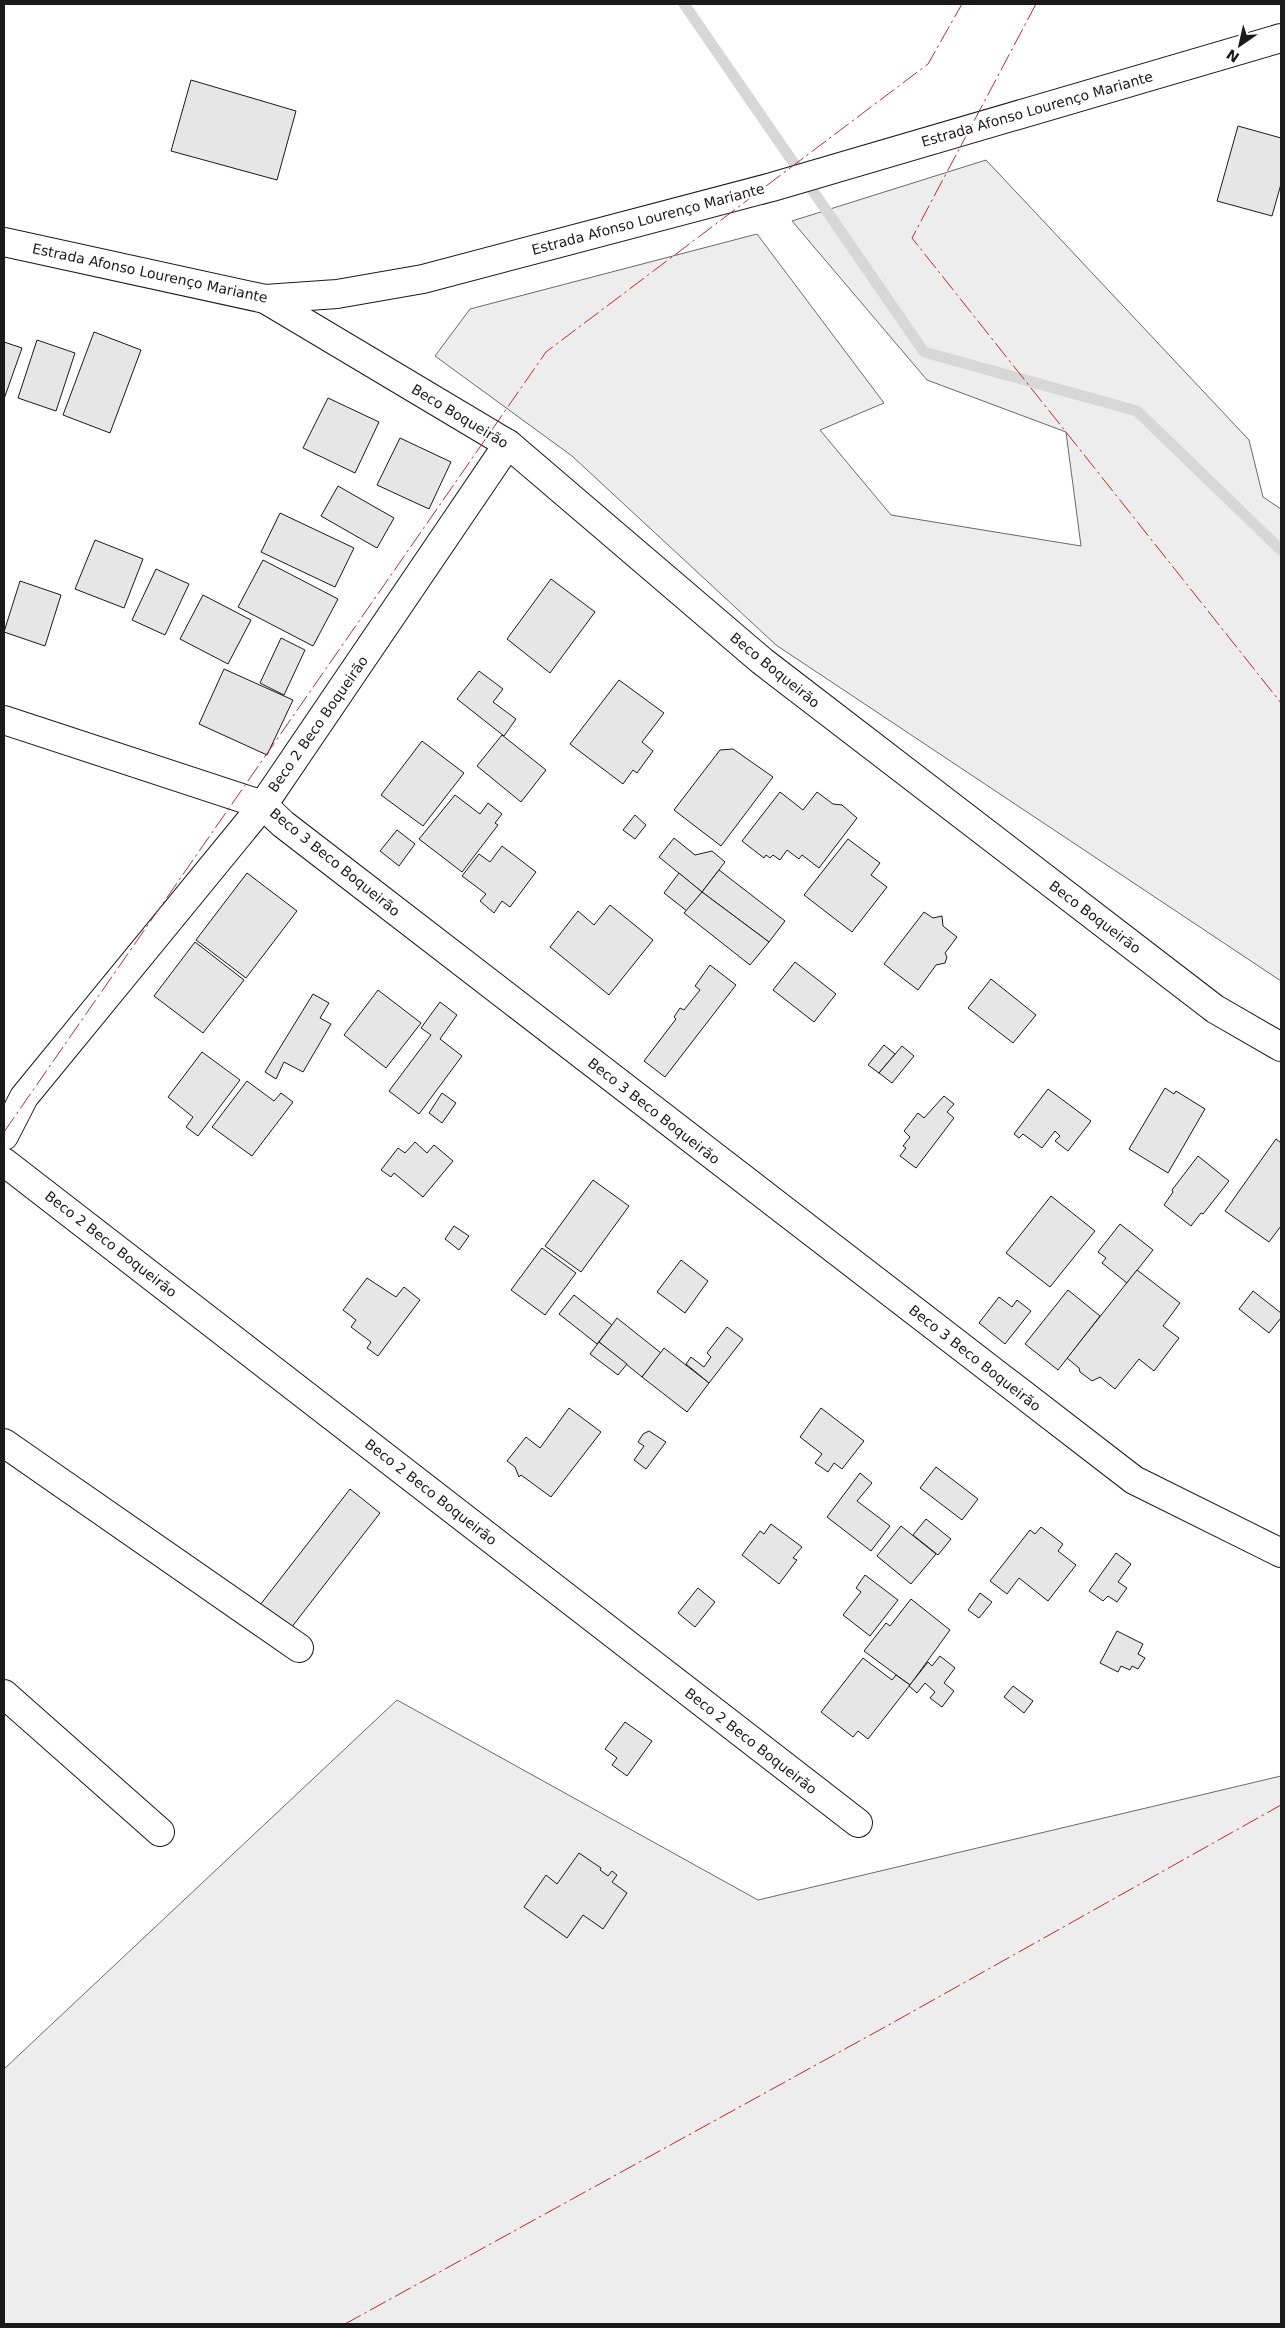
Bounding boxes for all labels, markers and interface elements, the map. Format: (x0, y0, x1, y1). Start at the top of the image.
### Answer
north arrow (1215, 20, 1265, 70)
text: N (1223, 46, 1242, 66)
street label: Estrada Afonso Lourenço Mariante (919, 68, 1155, 150)
street label: Estrada Afonso Lourenço Mariante (530, 180, 766, 258)
street label: Estrada Afonso Lourenço Mariante (31, 240, 269, 306)
street label: Beco Boqueirão (409, 381, 511, 451)
street label: Beco Boqueirão (727, 629, 823, 711)
street label: Beco 2 Beco Boqueirão (265, 653, 371, 795)
street label: Beco 3 Beco Boqueirão (267, 805, 403, 919)
street label: Beco Boqueirão (1046, 877, 1144, 957)
street label: Beco 3 Beco Boqueirão (585, 1055, 723, 1167)
street label: Beco 2 Beco Boqueirão (42, 1188, 180, 1300)
street label: Beco 3 Beco Boqueirão (906, 1302, 1044, 1414)
street label: Beco 2 Beco Boqueirão (362, 1436, 500, 1548)
street label: Beco 2 Beco Boqueirão (682, 1685, 820, 1797)

